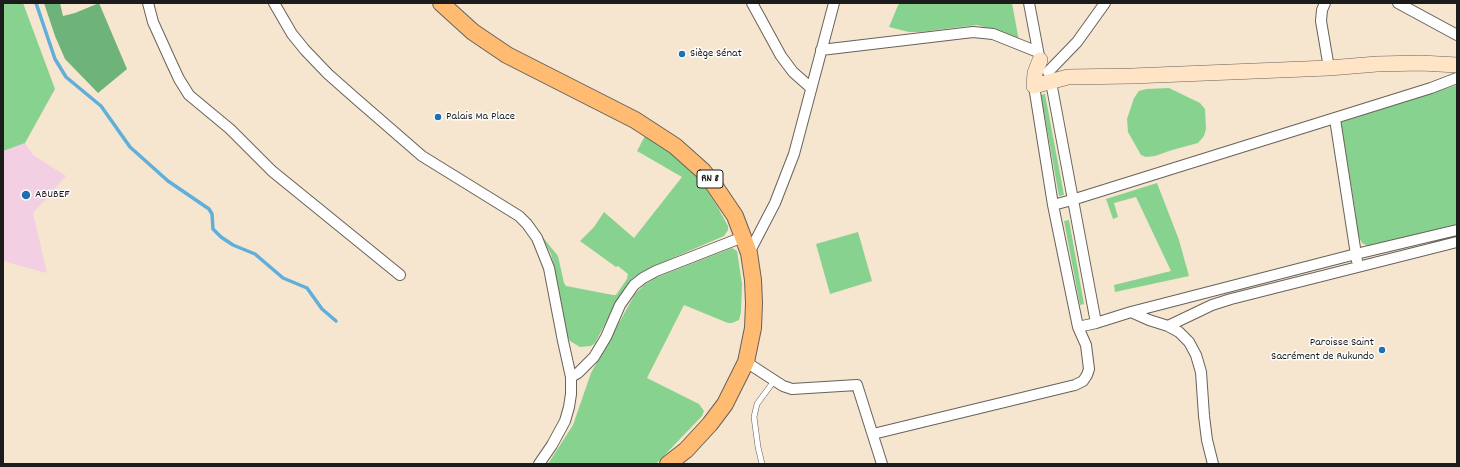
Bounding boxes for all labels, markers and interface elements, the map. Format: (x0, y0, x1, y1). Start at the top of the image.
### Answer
place label: Siège Sénat (690, 47, 742, 61)
marker: Siège Sénat (677, 49, 687, 59)
place label: Palais Ma Place (446, 110, 515, 124)
marker: Palais Ma Place (433, 112, 443, 122)
road number: RN 8 (697, 170, 723, 188)
place label: ABUBEF (35, 188, 70, 202)
marker: ABUBEF (20, 189, 32, 201)
place label: Paroisse Saint Sacrément de Rukundo (1271, 336, 1374, 364)
marker: Paroisse Saint Sacrément de Rukundo (1377, 345, 1387, 355)

